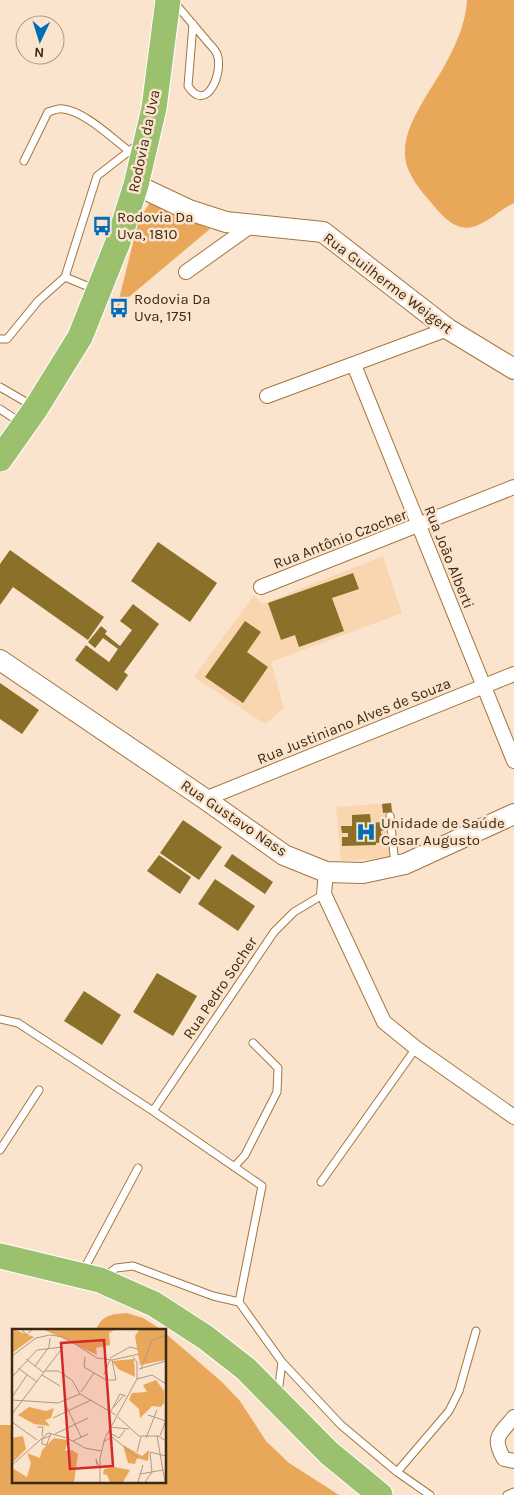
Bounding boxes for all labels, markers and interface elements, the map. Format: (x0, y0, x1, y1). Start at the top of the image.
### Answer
north arrow (15, 15, 65, 65)
text: N (34, 44, 45, 61)
street label: Rodovia da Uva (124, 88, 164, 194)
place label: Rodovia Da Uva, 1810 (117, 208, 193, 243)
bus stop icon: Rodovia Da Uva, 1810 (91, 215, 113, 237)
street label: Rua Guilherme Weigert (320, 228, 457, 338)
place label: Rodovia Da Uva, 1751 (134, 290, 210, 325)
bus stop icon: Rodovia Da Uva, 1751 (108, 297, 130, 319)
street label: Rua João Alberti (420, 503, 478, 611)
street label: Rua Antônio Czocher (271, 505, 410, 573)
street label: Rua Justiniano Alves de Souza (255, 674, 453, 768)
street label: Rua Gustavo Nass (177, 776, 291, 860)
place label: Unidade de Saúde Cesar Augusto (381, 814, 505, 849)
hospital icon: Unidade de Saúde Cesar Augusto (355, 821, 377, 843)
street label: Rua Pedro Socher (179, 933, 261, 1043)
inset map (12, 1329, 166, 1482)

